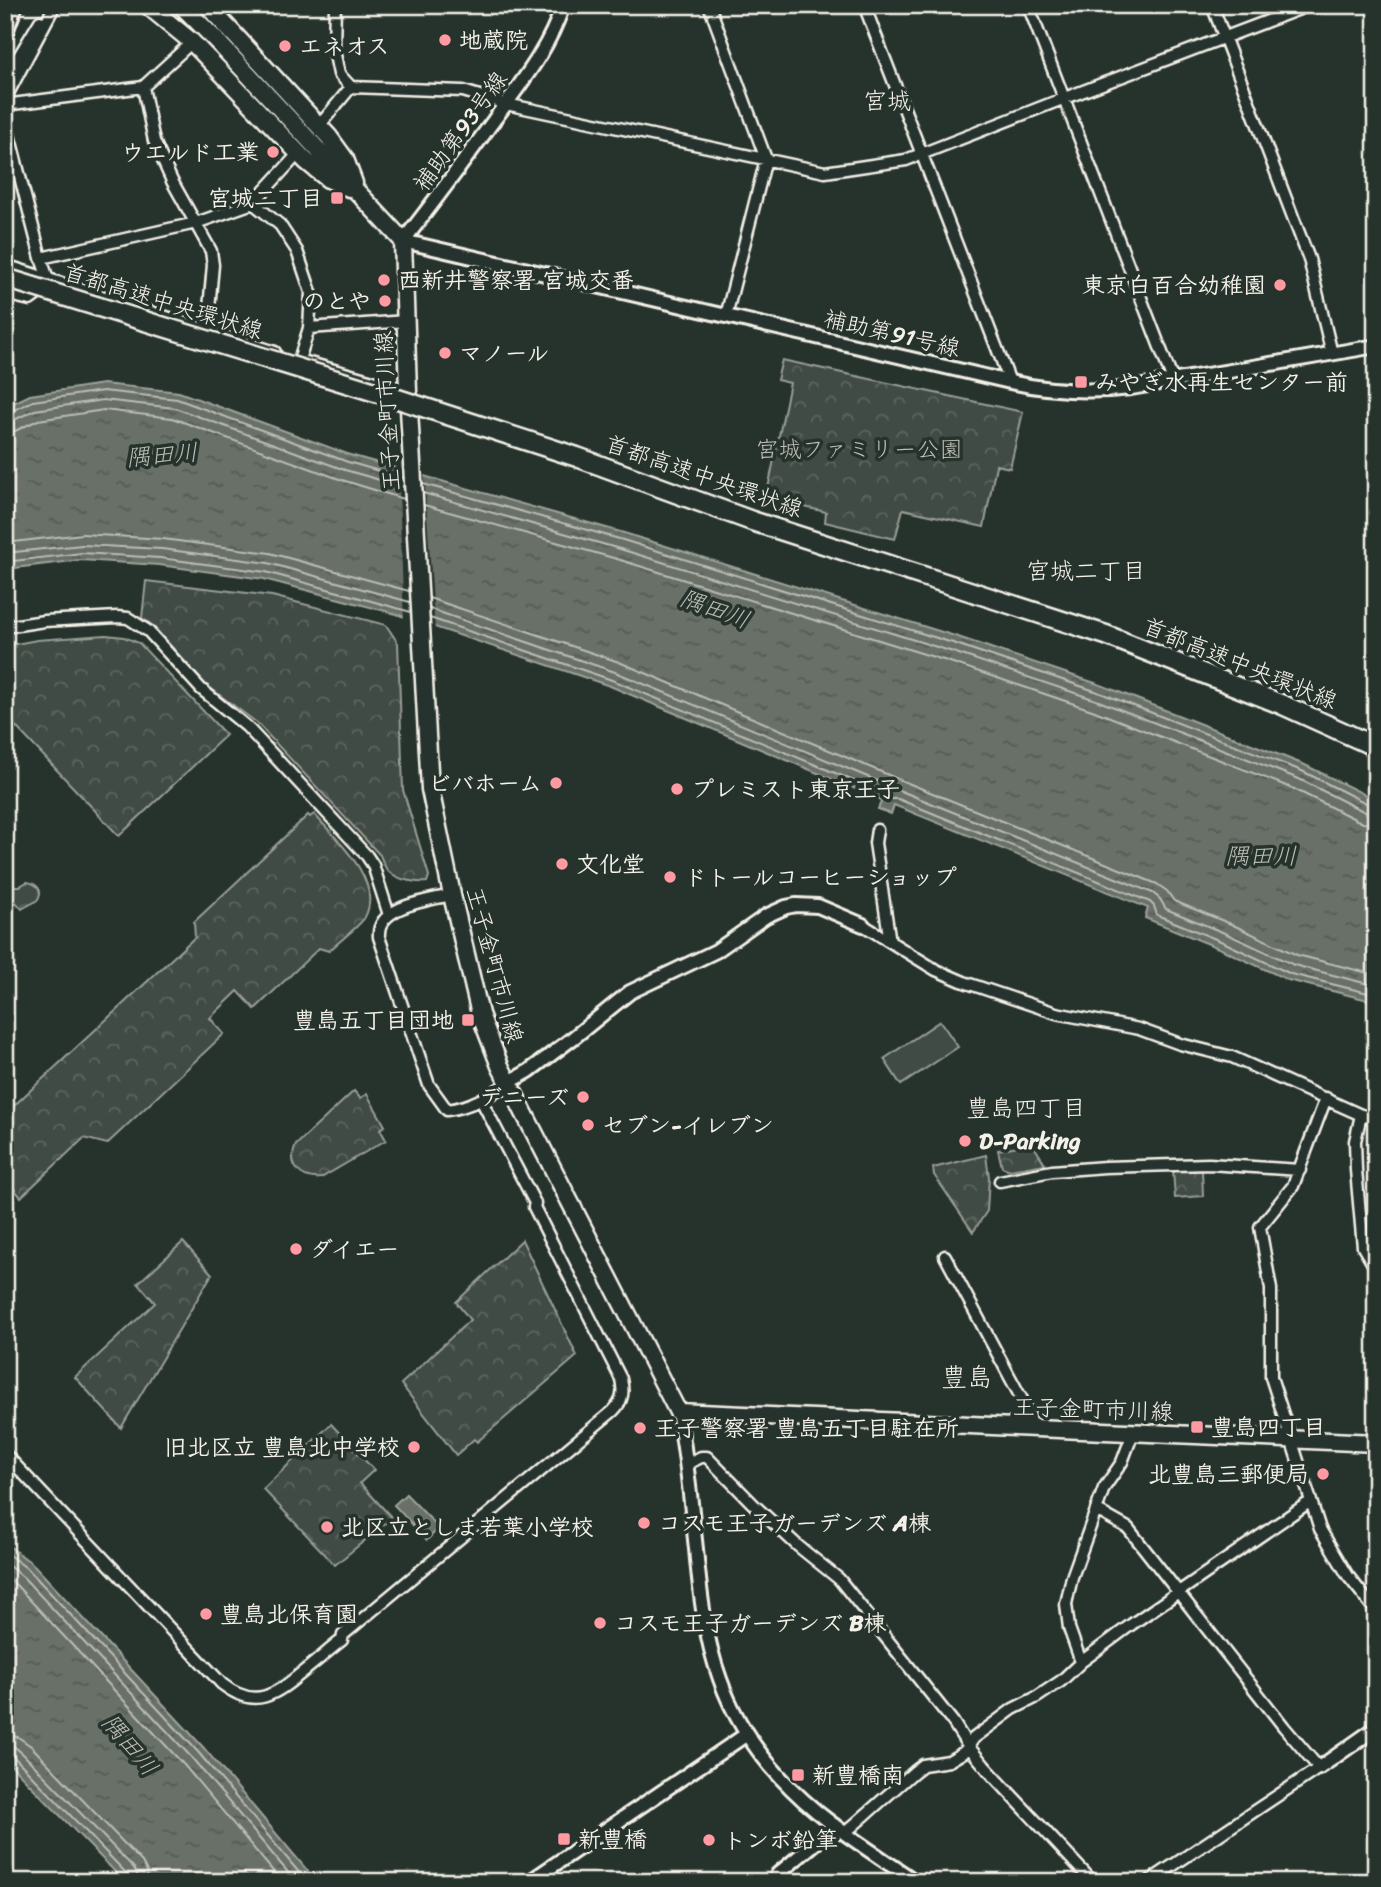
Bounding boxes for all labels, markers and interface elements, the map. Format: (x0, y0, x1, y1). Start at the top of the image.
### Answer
place label: 地蔵院 (459, 20, 528, 61)
place label: エネオス (299, 26, 390, 67)
marker: 地蔵院 (437, 32, 453, 48)
marker: エネオス (277, 38, 293, 54)
street label: 補助第93号線 (402, 62, 519, 201)
district label: 宮城 (863, 80, 911, 122)
place label: ウエルド工業 (121, 132, 259, 173)
marker: ウエルド工業 (265, 144, 281, 160)
place label: 宮城二丁目 (208, 178, 323, 219)
marker: 宮城二丁目 (329, 190, 345, 206)
street label: 首都高速中央環状線 (58, 252, 268, 351)
place label: 西新井警察署 宮城交番 (398, 260, 634, 301)
place label: 東京白百合幼稚園 (1082, 265, 1266, 306)
marker: 西新井警察署 宮城交番 (376, 272, 392, 288)
marker: 東京白百合幼稚園 (1272, 277, 1288, 293)
place label: のとや (302, 281, 371, 322)
marker: のとや (377, 293, 393, 309)
street label: 補助第91号線 (820, 298, 964, 369)
street label: 王子金町市川線 (363, 330, 412, 492)
place label: マノール (459, 333, 550, 374)
marker: マノール (437, 345, 453, 361)
place label: みやぎ水再生センター前 (1095, 362, 1348, 403)
marker: みやぎ水再生センター前 (1073, 374, 1089, 390)
street label: 首都高速中央環状線 (599, 423, 808, 530)
park label: 宮城ファミリー公園 (756, 429, 963, 470)
water label: 隅田川 (124, 431, 200, 479)
district label: 宮城二丁目 (1026, 550, 1146, 592)
water label: 隅田川 (674, 577, 756, 641)
street label: 首都高速中央環状線 (1136, 606, 1343, 721)
place label: ビバホーム (428, 763, 542, 804)
place label: プレミスト東京王子 (691, 769, 900, 810)
marker: ビバホーム (548, 775, 564, 791)
marker: プレミスト東京王子 (669, 781, 685, 797)
water label: 隅田川 (1225, 835, 1297, 877)
place label: 文化堂 (576, 844, 645, 885)
marker: 文化堂 (554, 856, 570, 872)
place label: ドトールコーヒーショップ (684, 857, 957, 898)
marker: ドトールコーヒーショップ (662, 869, 678, 885)
street label: 王子金町市川線 (454, 882, 535, 1048)
place label: 豊島五丁目団地 (293, 1000, 454, 1041)
marker: 豊島五丁目団地 (460, 1012, 476, 1028)
place label: デニーズ (479, 1077, 569, 1118)
district label: 豊島四丁目 (966, 1087, 1086, 1129)
marker: デニーズ (575, 1089, 591, 1105)
place label: セブン-イレブン (602, 1105, 774, 1146)
marker: セブン-イレブン (580, 1117, 596, 1133)
place label: D-Parking (979, 1121, 1081, 1162)
marker: D-Parking (957, 1133, 973, 1149)
place label: ダイエー (310, 1229, 399, 1270)
marker: ダイエー (288, 1241, 304, 1257)
district label: 豊島 (941, 1354, 993, 1400)
street label: 王子金町市川線 (1012, 1386, 1174, 1433)
place label: 豊島四丁目 (1211, 1407, 1326, 1448)
place label: 王子警察署 豊島五丁目駐在所 (654, 1408, 959, 1449)
marker: 豊島四丁目 (1189, 1419, 1205, 1435)
marker: 王子警察署 豊島五丁目駐在所 (632, 1420, 648, 1436)
place label: 旧北区立 豊島北中学校 (164, 1427, 400, 1468)
marker: 旧北区立 豊島北中学校 (406, 1439, 422, 1455)
place label: 北豊島三郵便局 (1148, 1454, 1309, 1495)
marker: 北豊島三郵便局 (1315, 1466, 1331, 1482)
place label: コスモ王子ガーデンズ A棟 (658, 1503, 931, 1544)
place label: 北区立としま若葉小学校 (341, 1507, 594, 1548)
marker: コスモ王子ガーデンズ A棟 (636, 1515, 652, 1531)
marker: 北区立としま若葉小学校 (319, 1519, 335, 1535)
place label: 豊島北保育園 (220, 1594, 358, 1635)
place label: コスモ王子ガーデンズ B棟 (614, 1603, 887, 1644)
marker: 豊島北保育園 (198, 1606, 214, 1622)
marker: コスモ王子ガーデンズ B棟 (592, 1615, 608, 1631)
water label: 隅田川 (91, 1704, 169, 1786)
place label: 新豊橋南 (812, 1755, 904, 1796)
marker: 新豊橋南 (790, 1767, 806, 1783)
place label: 新豊橋 (578, 1819, 647, 1860)
place label: トンボ鉛筆 (723, 1820, 838, 1861)
marker: 新豊橋 (556, 1831, 572, 1847)
marker: トンボ鉛筆 (701, 1832, 717, 1848)

